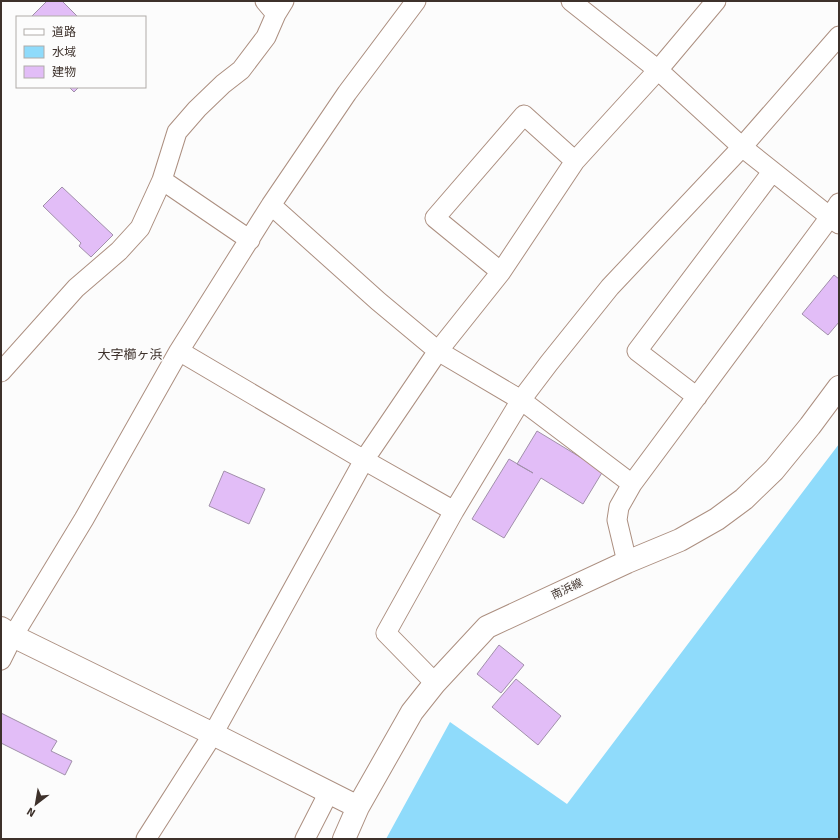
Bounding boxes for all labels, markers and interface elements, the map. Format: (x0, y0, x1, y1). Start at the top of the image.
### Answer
legend (16, 16, 146, 88)
text: 道路 (52, 25, 76, 40)
text: 水域 (52, 45, 76, 60)
text: 建物 (52, 65, 76, 80)
district label: 大字櫛ヶ浜 (97, 347, 163, 363)
street label: 南浜線 (549, 576, 585, 602)
north arrow (16, 784, 56, 824)
text: N (24, 805, 38, 820)

